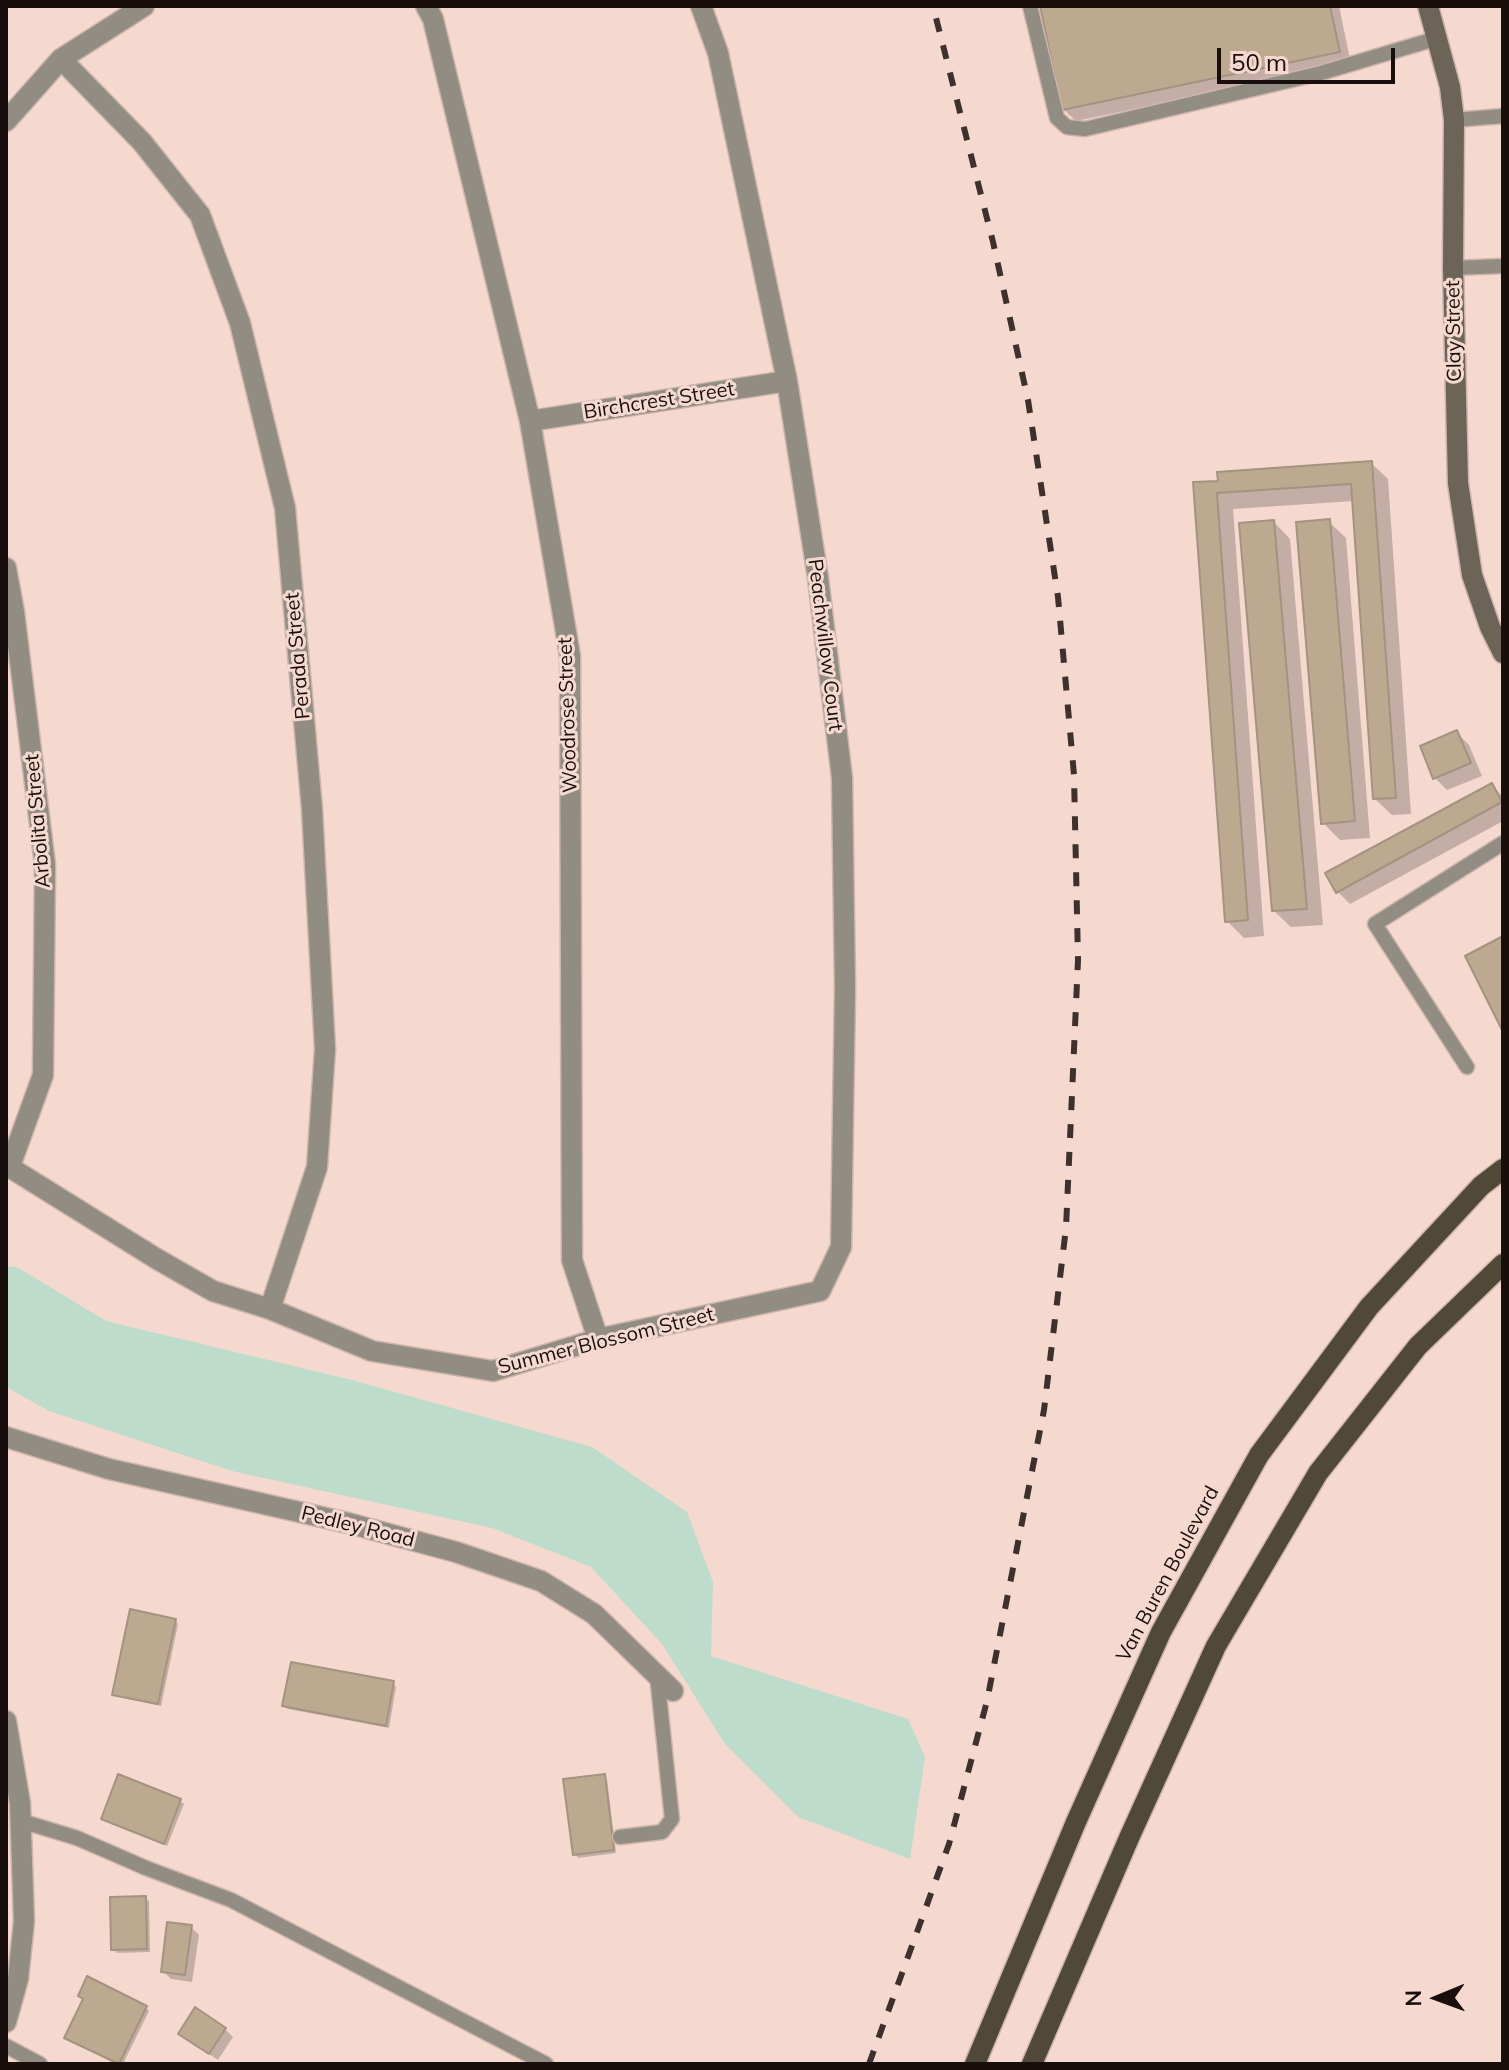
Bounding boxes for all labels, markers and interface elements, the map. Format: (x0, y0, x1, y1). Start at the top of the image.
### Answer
scale bar (1221, 32, 1399, 82)
text: 50 m (1231, 47, 1287, 77)
street label: Clay Street (1441, 280, 1467, 382)
street label: Birchcrest Street (582, 377, 736, 425)
street label: Peachwillow Court (803, 558, 847, 732)
street label: Perada Street (281, 592, 315, 720)
street label: Woodrose Street (553, 637, 583, 793)
street label: Arbolita Street (20, 753, 56, 889)
street label: Summer Blossom Street (496, 1303, 716, 1379)
street label: Van Buren Boulevard (1112, 1482, 1224, 1666)
street label: Pedley Road (299, 1501, 417, 1553)
north arrow (1397, 1958, 1477, 2038)
text: N (1399, 1990, 1427, 2007)

